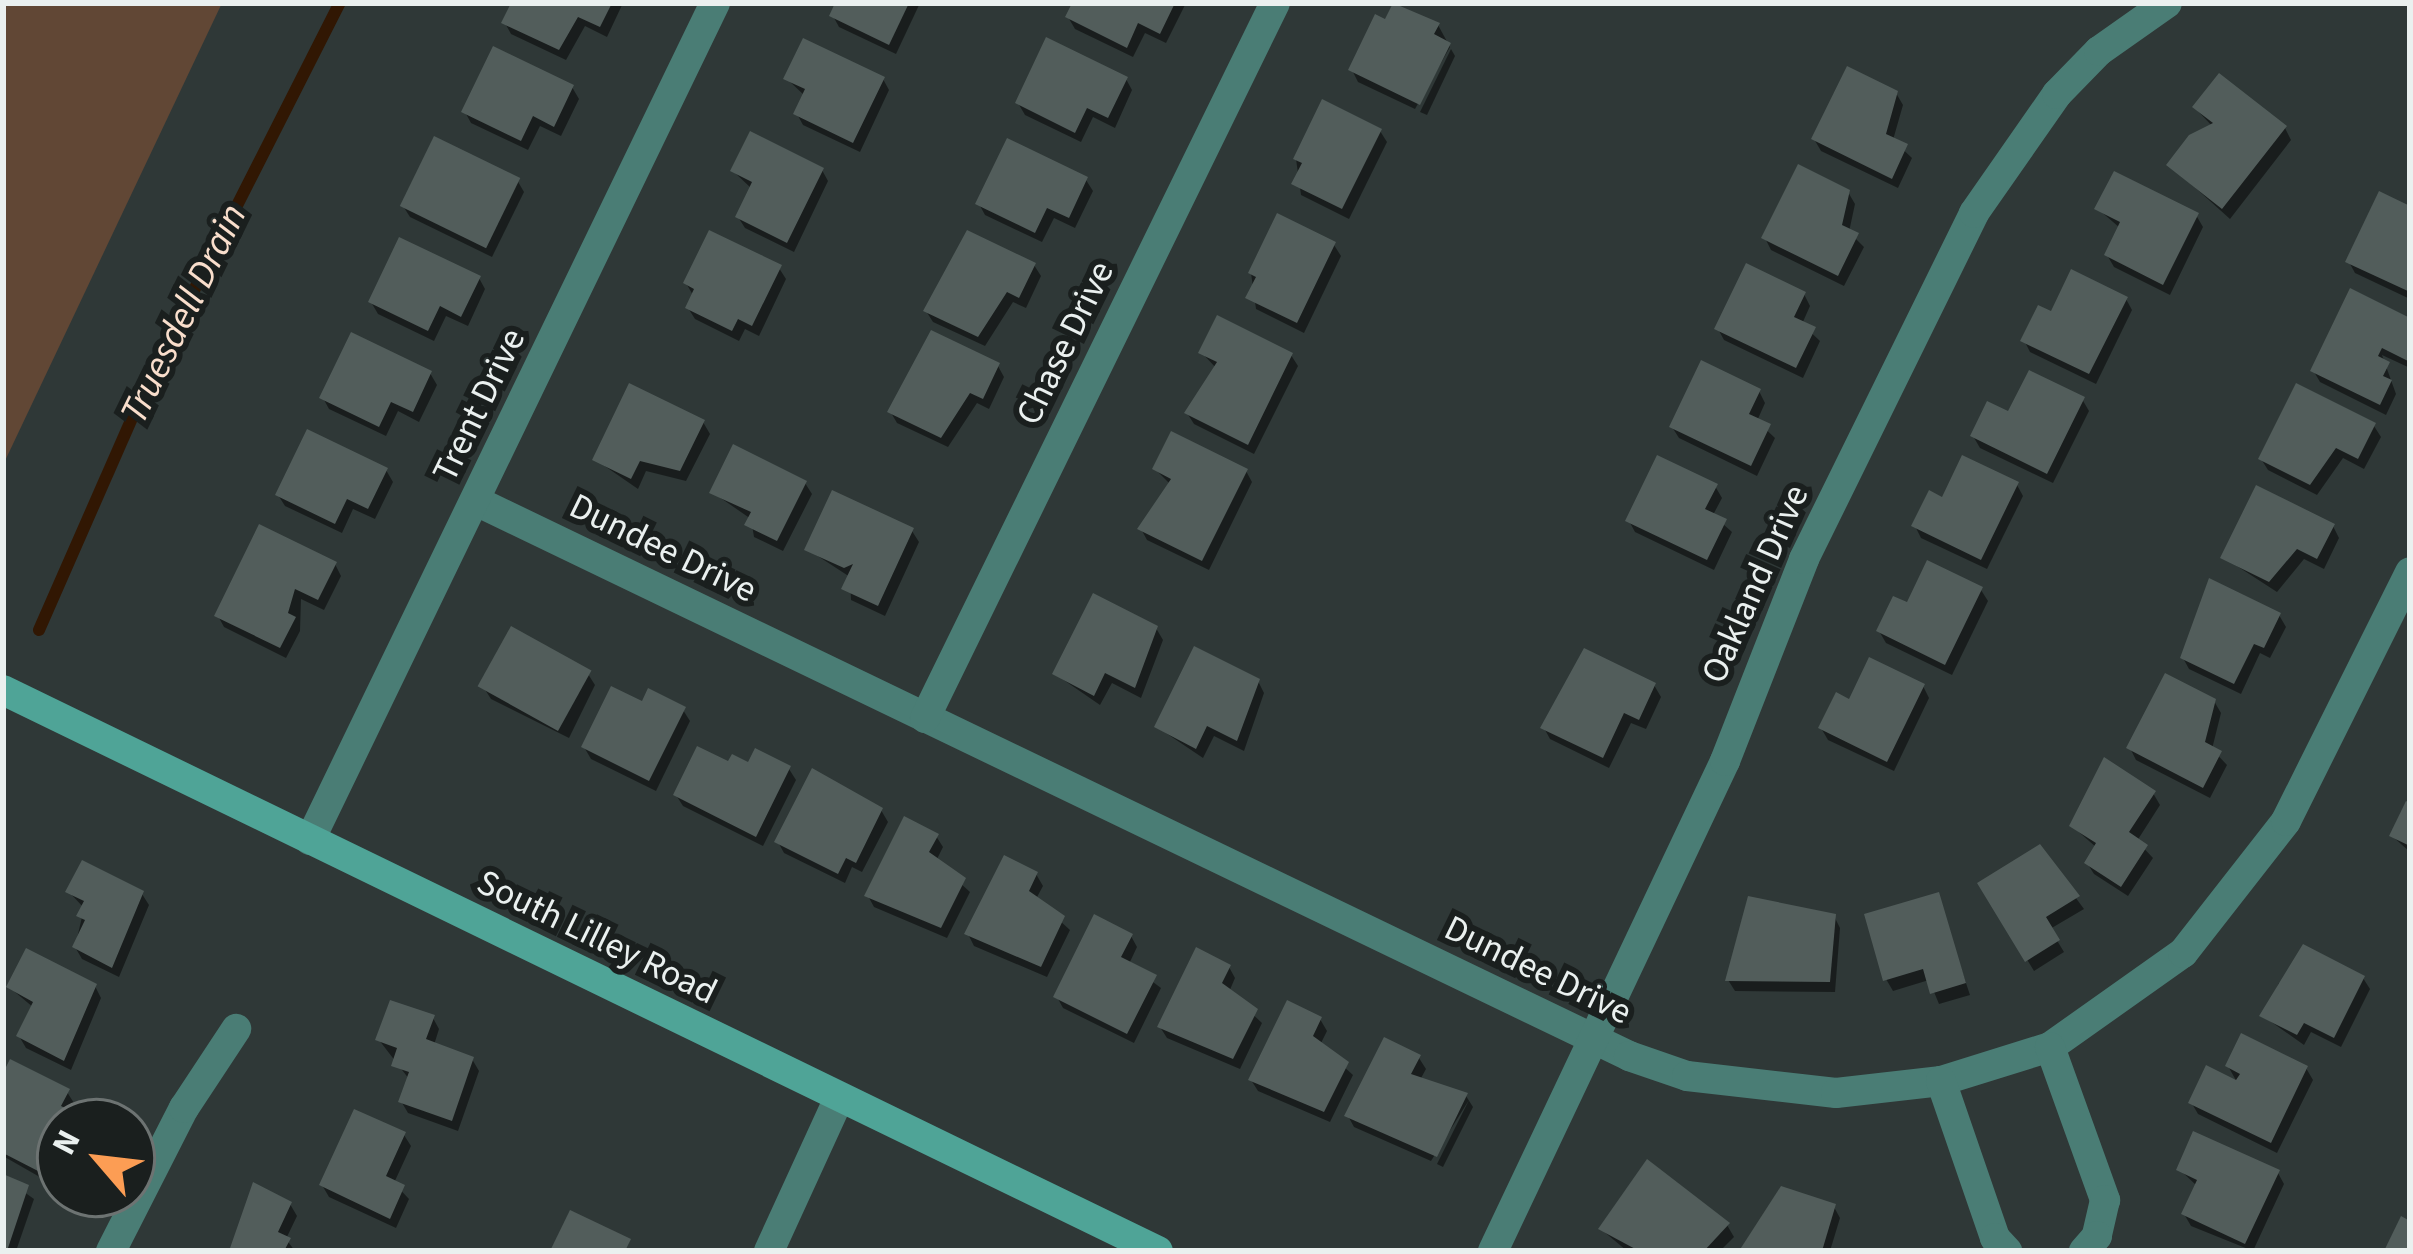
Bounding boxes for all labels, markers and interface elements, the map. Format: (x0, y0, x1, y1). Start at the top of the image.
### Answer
water label: Truesdell Drain (111, 197, 257, 431)
street label: Chase Drive (1007, 254, 1123, 432)
street label: Trent Drive (423, 322, 535, 488)
street label: Oakland Drive (1692, 478, 1818, 690)
street label: Dundee Drive (563, 484, 763, 612)
street label: South Lilley Road (470, 860, 724, 1014)
street label: Dundee Drive (1438, 906, 1638, 1034)
north arrow (36, 1098, 156, 1218)
text: N (41, 1122, 92, 1163)

